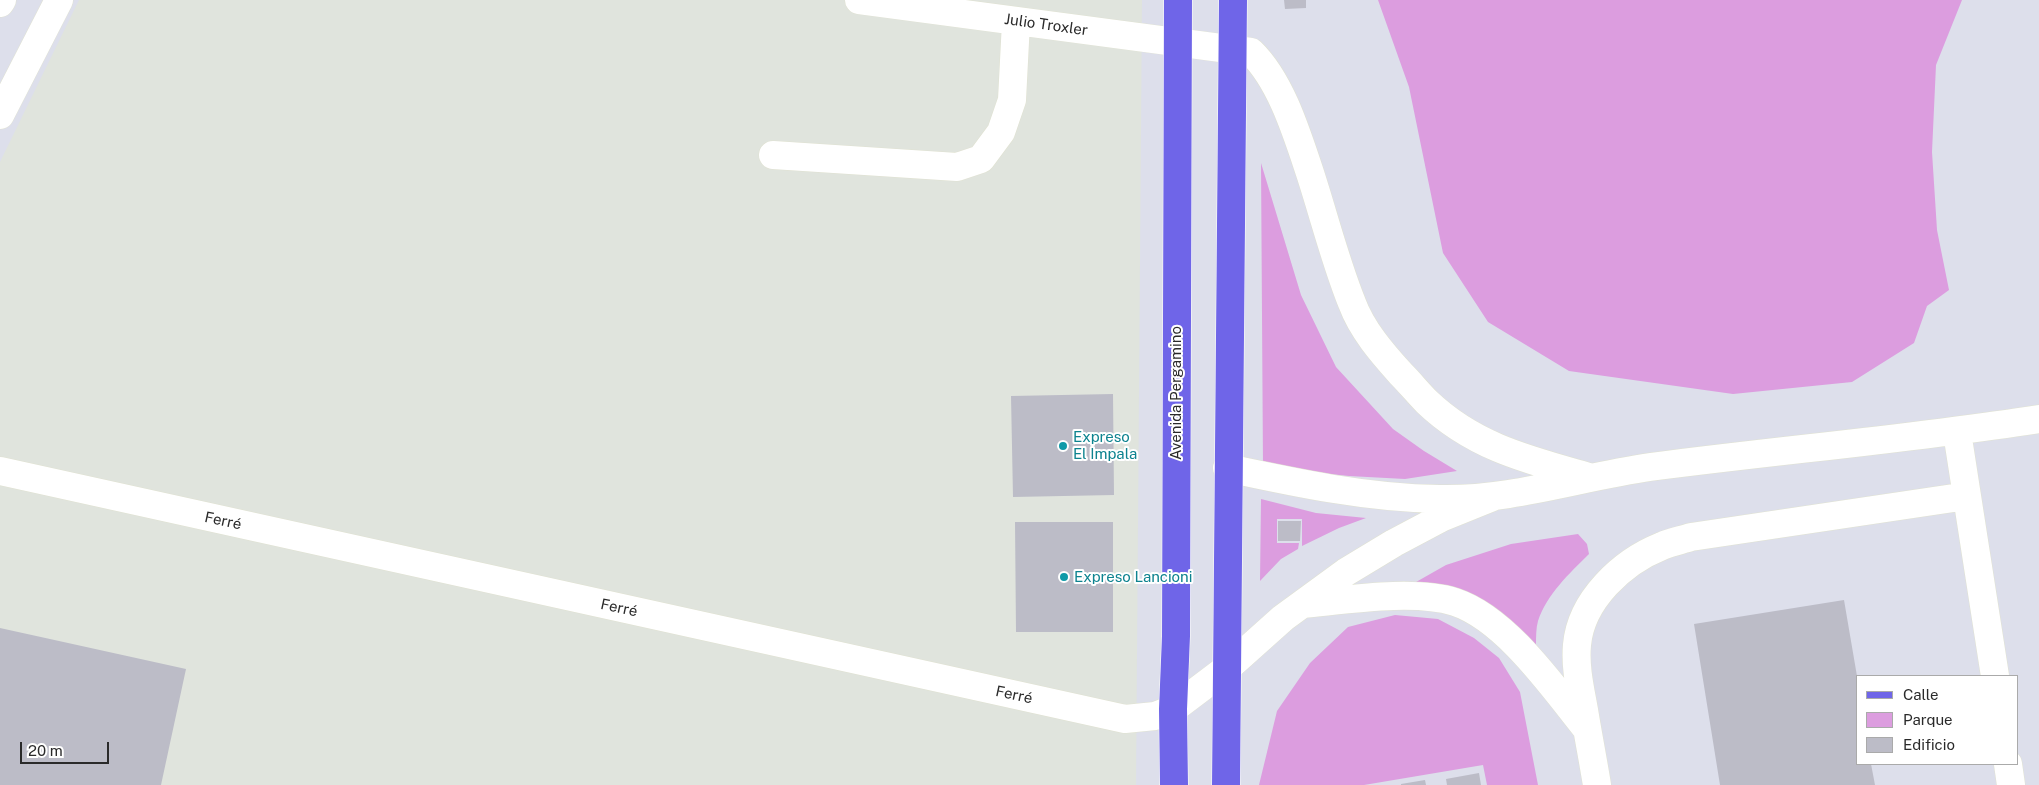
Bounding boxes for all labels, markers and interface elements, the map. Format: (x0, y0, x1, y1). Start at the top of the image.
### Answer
street label: Julio Troxler (1003, 10, 1089, 40)
street label: Avenida Pergamino (1167, 326, 1185, 460)
place label: Expreso El Impala (1073, 428, 1137, 463)
marker: Expreso El Impala (1057, 440, 1069, 452)
street label: Ferré (203, 508, 243, 534)
place label: Expreso Lancioni (1074, 568, 1192, 586)
marker: Expreso Lancioni (1058, 571, 1070, 583)
street label: Ferré (599, 595, 639, 621)
legend (1856, 675, 2019, 765)
street label: Ferré (994, 682, 1034, 708)
text: Calle (1903, 686, 1939, 703)
text: Parque (1903, 711, 1953, 728)
scale bar (22, 732, 111, 764)
text: Edificio (1903, 736, 1955, 753)
text: 20 m (28, 742, 63, 759)

